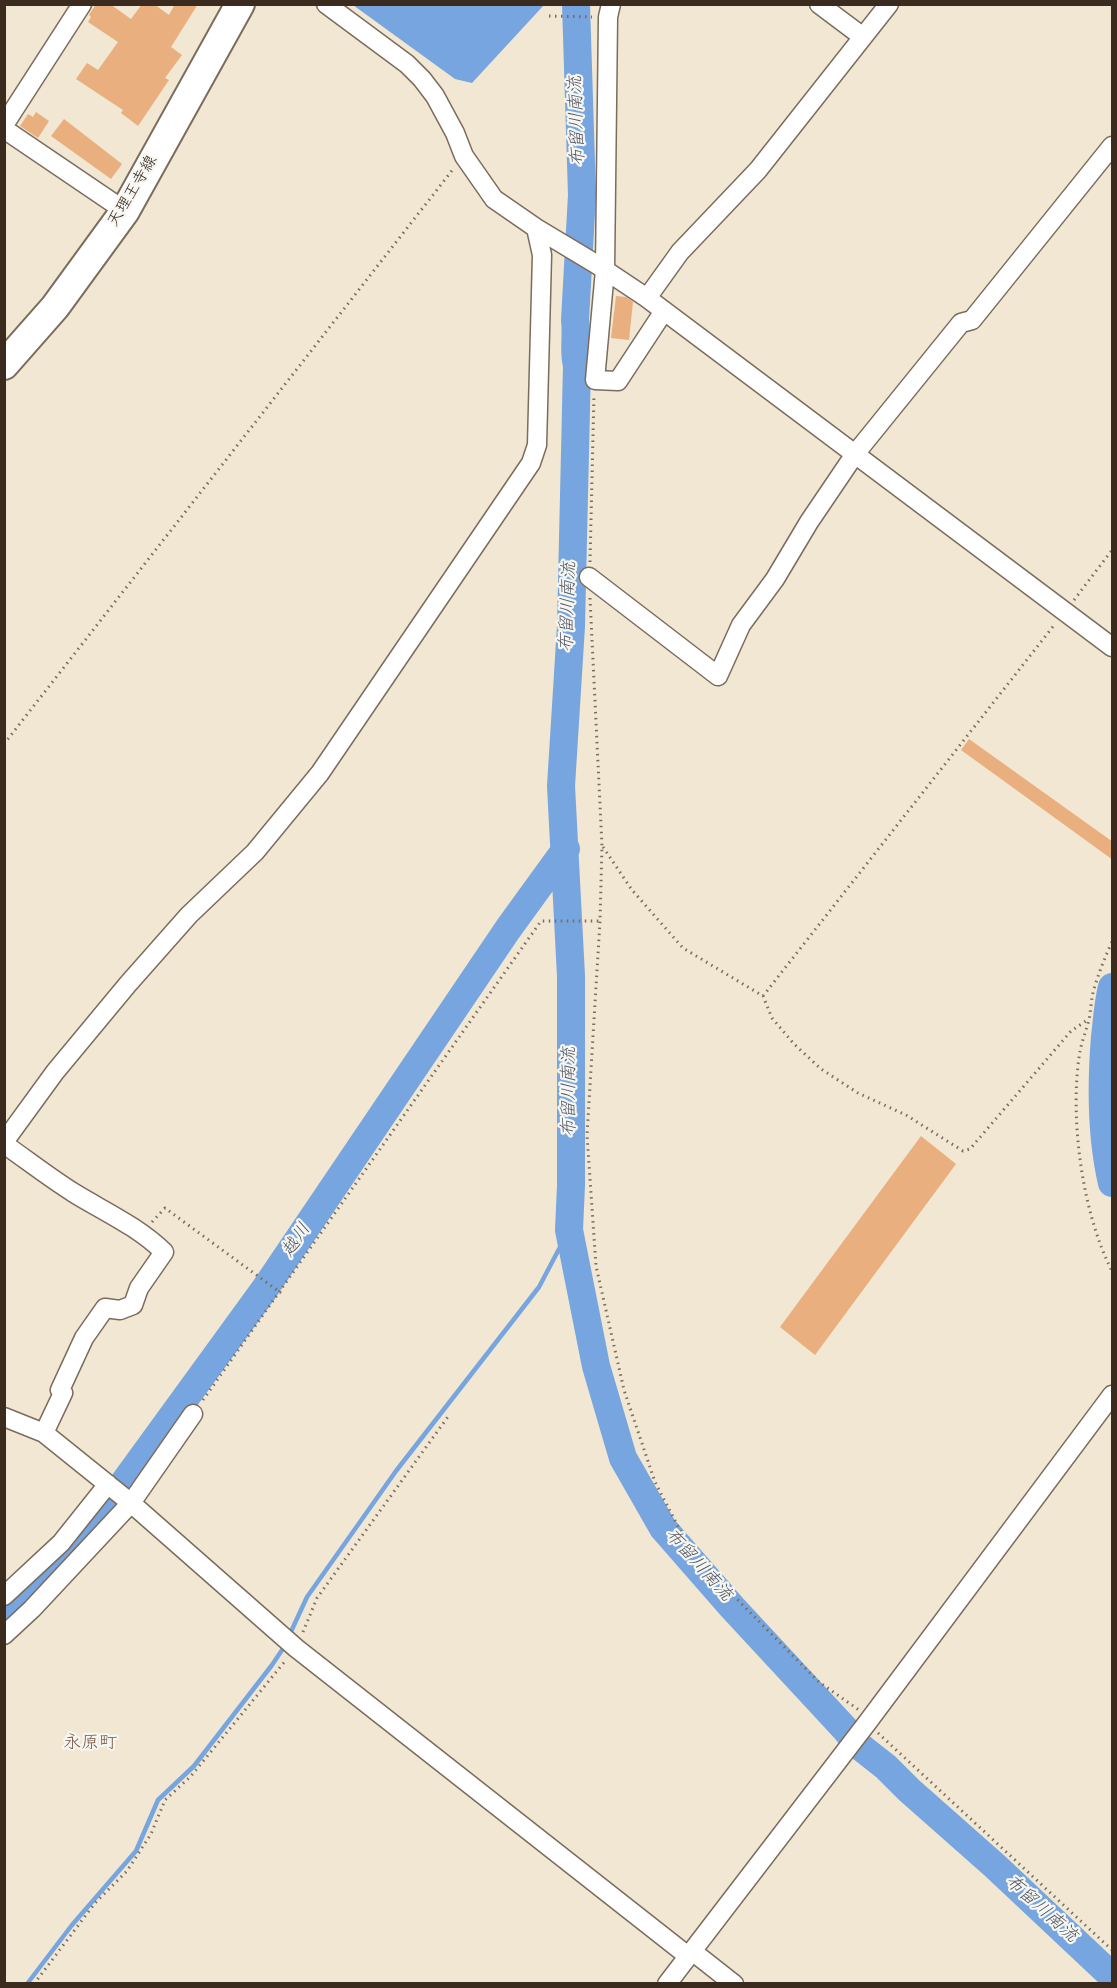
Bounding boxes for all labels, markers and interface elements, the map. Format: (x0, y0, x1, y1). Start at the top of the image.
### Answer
water label: 布留川南流 (567, 76, 591, 166)
street label: 天理王寺線 (105, 153, 163, 231)
water label: 布留川南流 (558, 562, 582, 652)
water label: 布留川南流 (560, 1047, 582, 1137)
water label: 越川 (279, 1220, 317, 1262)
water label: 布留川南流 (659, 1525, 735, 1607)
district label: 永原町 (63, 1734, 117, 1756)
water label: 布留川南流 (999, 1872, 1081, 1948)

